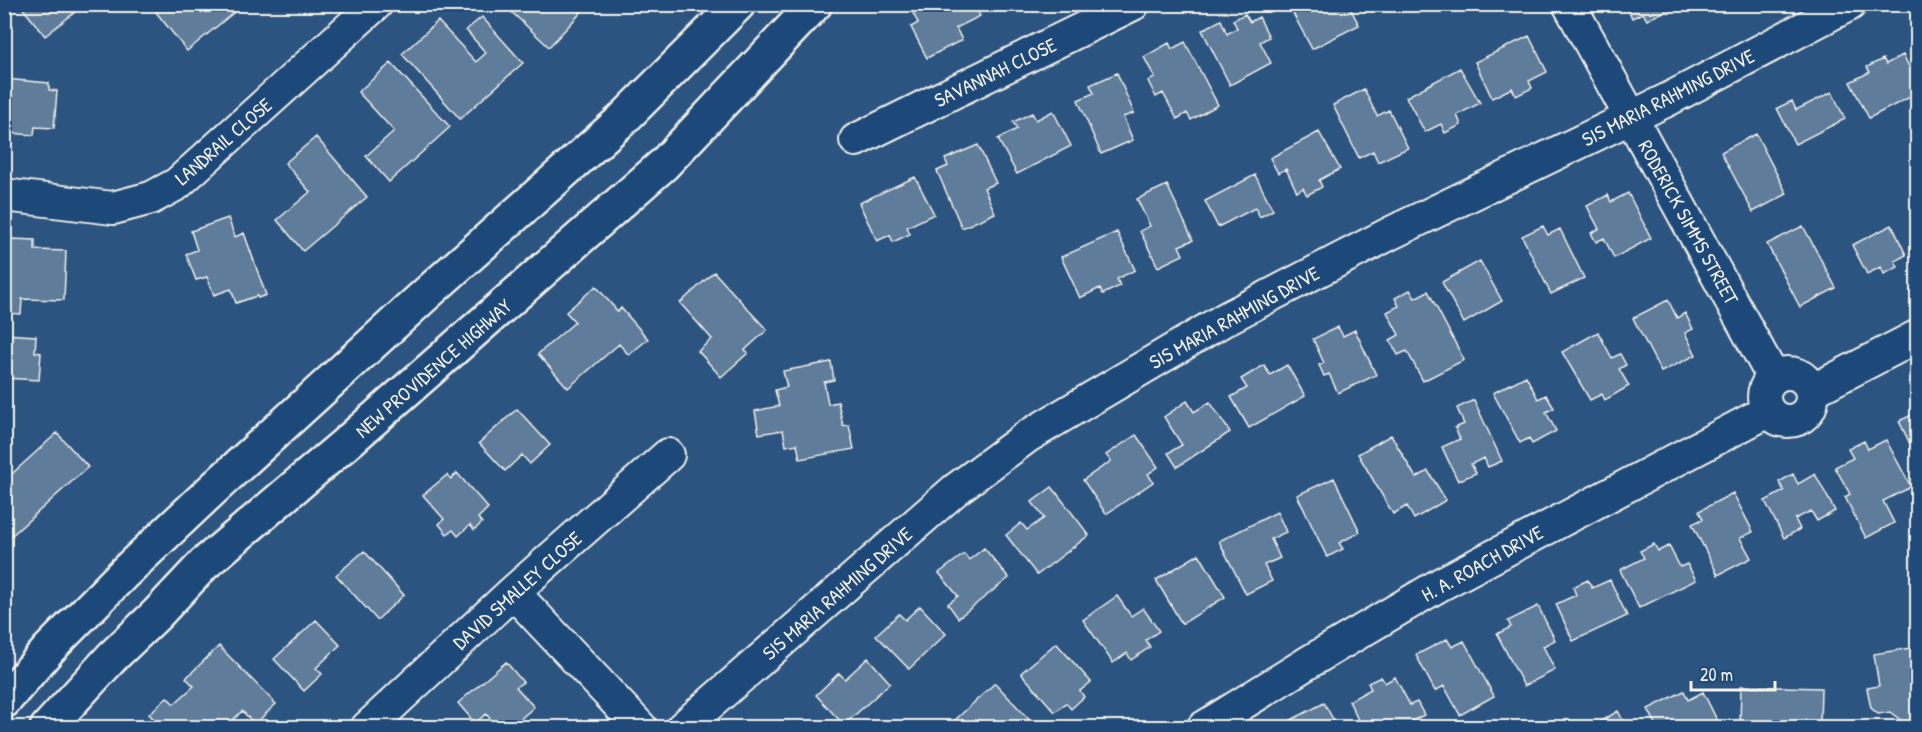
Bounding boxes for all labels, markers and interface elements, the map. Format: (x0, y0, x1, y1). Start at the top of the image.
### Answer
street label: SAVANNAH CLOSE (930, 31, 1061, 113)
street label: SIS MARIA RAHMING DRIVE (1577, 42, 1759, 152)
street label: LANDRAIL CLOSE (169, 91, 277, 191)
street label: RODERICK SIMMS STREET (1632, 135, 1746, 310)
street label: SIS MARIA RAHMING DRIVE (1144, 259, 1324, 375)
street label: NEW PROVIDENCE HIGHWAY (349, 292, 517, 444)
street label: H. A. ROACH DRIVE (1416, 518, 1548, 608)
street label: SIS MARIA RAHMING DRIVE (756, 520, 918, 666)
street label: DAVID SMALLEY CLOSE (447, 525, 587, 655)
scale bar (1691, 654, 1775, 692)
text: 20 m (1700, 662, 1733, 687)

